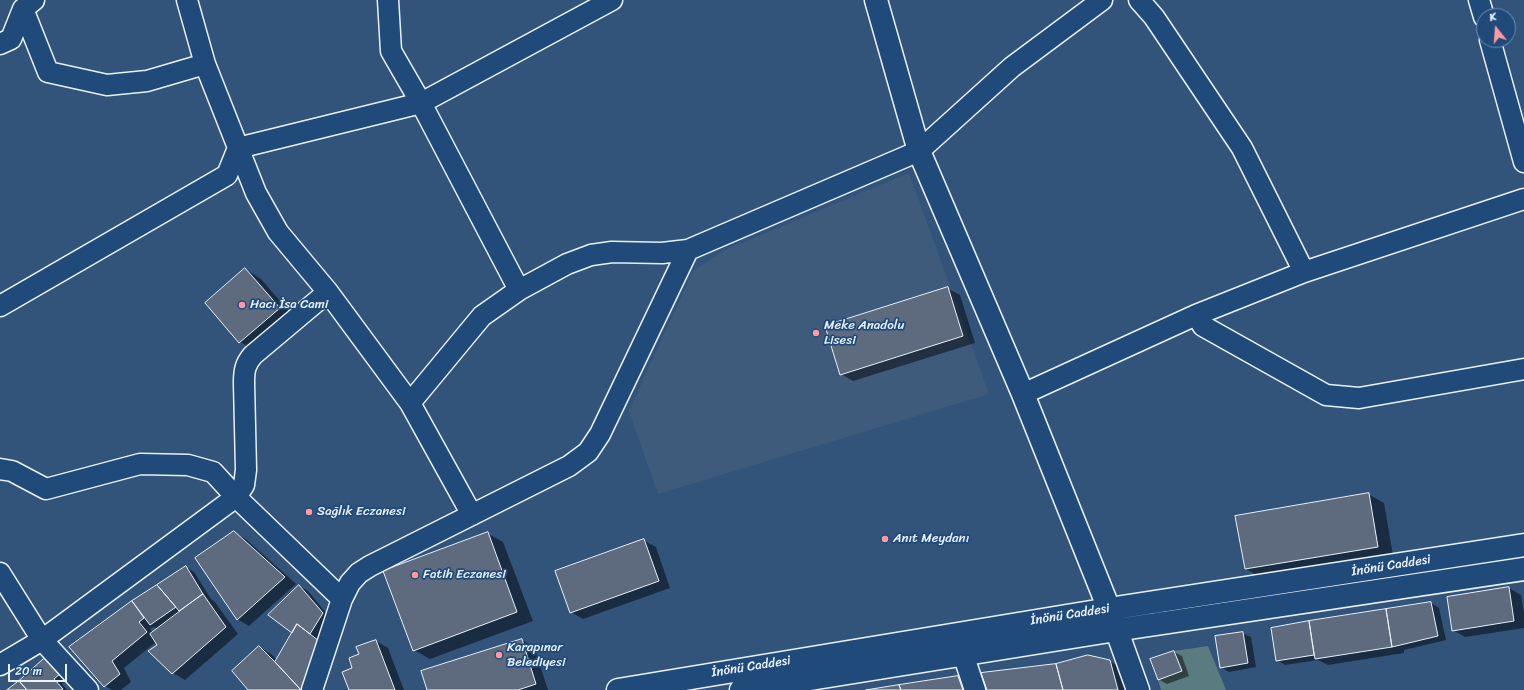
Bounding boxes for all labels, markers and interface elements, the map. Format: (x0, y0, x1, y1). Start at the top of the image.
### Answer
text: K (1487, 7, 1499, 27)
north arrow (1476, 8, 1516, 48)
place label: Hacı İsa Cami (250, 297, 328, 313)
marker: Hacı İsa Cami (237, 300, 247, 310)
place label: Meke Anadolu Lisesi (824, 318, 904, 349)
marker: Meke Anadolu Lisesi (811, 328, 821, 338)
place label: Sağlık Eczanesi (317, 504, 406, 520)
marker: Sağlık Eczanesi (304, 507, 314, 517)
place label: Anıt Meydanı (893, 531, 969, 547)
marker: Anıt Meydanı (880, 534, 890, 544)
street label: İnönü Caddesi (1350, 552, 1432, 580)
place label: Fatih Eczanesi (423, 567, 506, 583)
marker: Fatih Eczanesi (410, 570, 420, 580)
street label: İnönü Caddesi (1029, 601, 1111, 629)
place label: Karapınar Belediyesi (507, 640, 566, 671)
marker: Karapınar Belediyesi (494, 650, 504, 660)
street label: İnönü Caddesi (710, 653, 792, 681)
scale bar (10, 656, 69, 682)
text: 20 m (15, 660, 42, 682)

